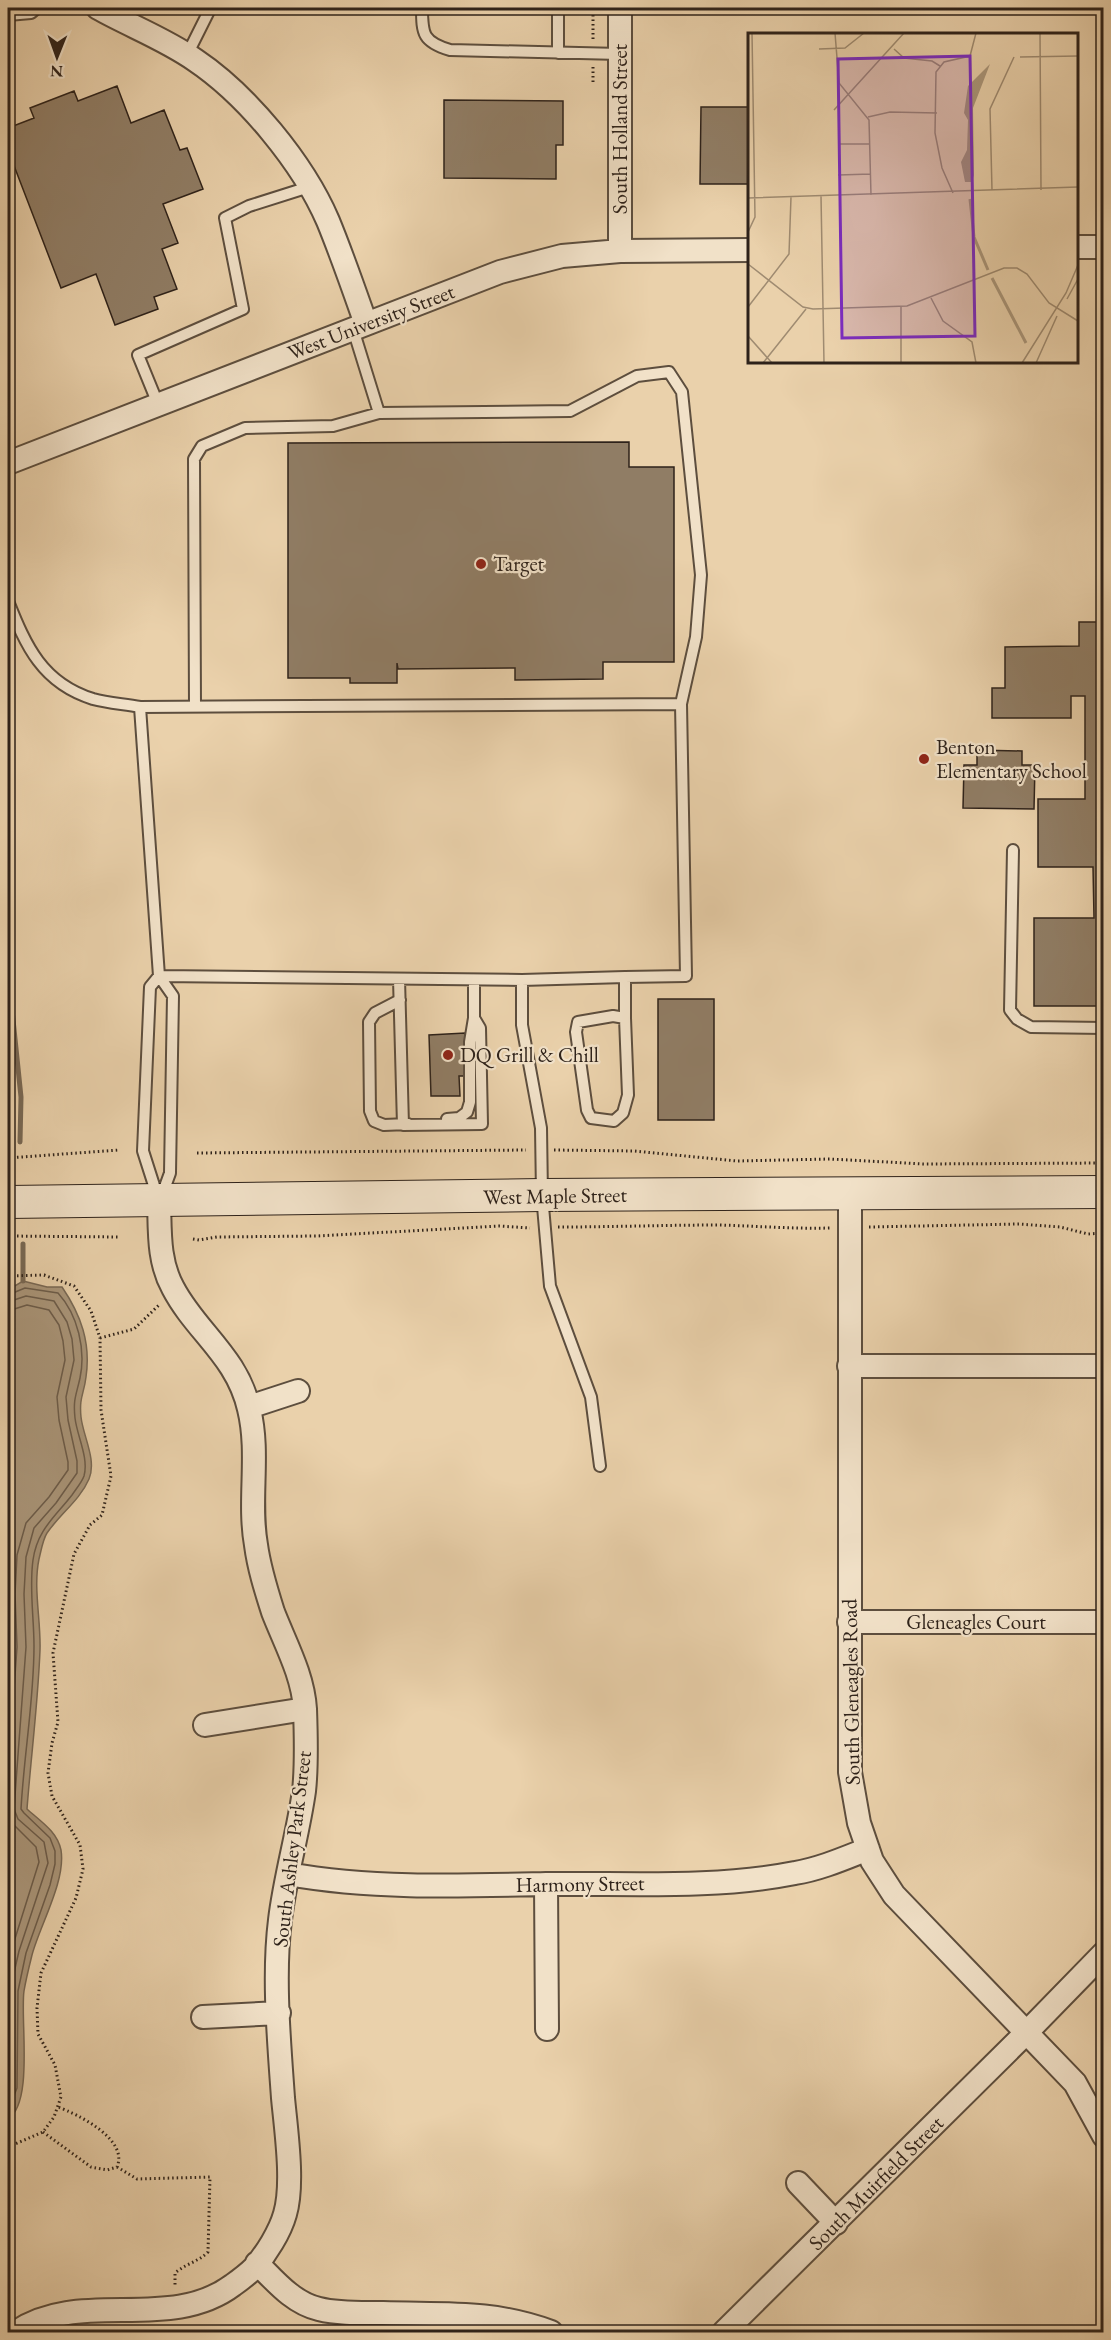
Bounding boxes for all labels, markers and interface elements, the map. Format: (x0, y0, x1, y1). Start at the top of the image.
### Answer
north arrow (27, 27, 87, 87)
inset map (748, 33, 1078, 363)
street label: South Holland Street (606, 43, 633, 214)
text: N (50, 61, 63, 82)
street label: West University Street (284, 277, 458, 366)
place label: Target (493, 550, 545, 577)
marker: Target (474, 557, 488, 571)
place label: Benton Elementary School (936, 733, 1087, 784)
marker: Benton Elementary School (917, 752, 931, 766)
place label: DQ Grill & Chill (460, 1041, 599, 1069)
marker: DQ Grill & Chill (441, 1048, 455, 1062)
street label: West Maple Street (483, 1181, 628, 1210)
street label: South Gleneagles Road (835, 1598, 866, 1785)
street label: Gleneagles Court (906, 1608, 1046, 1635)
street label: South Ashley Park Street (266, 1749, 317, 1949)
street label: Harmony Street (515, 1869, 645, 1898)
street label: South Muirfield Street (802, 2109, 949, 2256)

